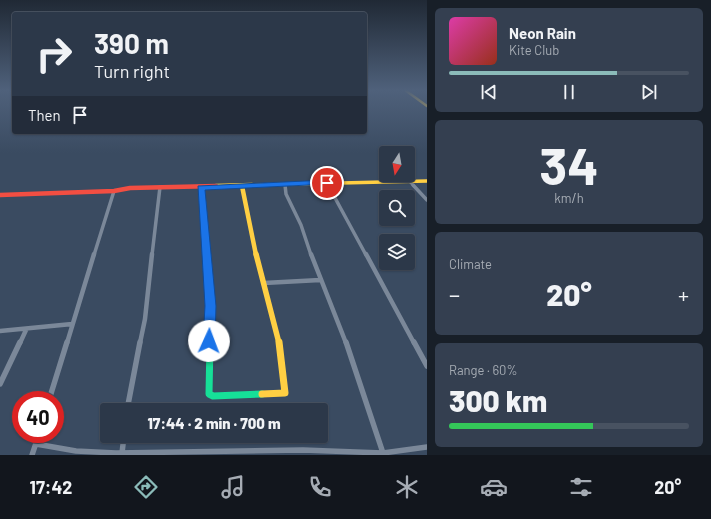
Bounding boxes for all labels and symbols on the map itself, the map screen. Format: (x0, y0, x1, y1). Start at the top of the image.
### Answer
north arrow (379, 146, 415, 182)
pin (310, 166, 344, 200)
position arrow (188, 320, 230, 362)
speed limit sign: 40 (12, 391, 64, 443)

